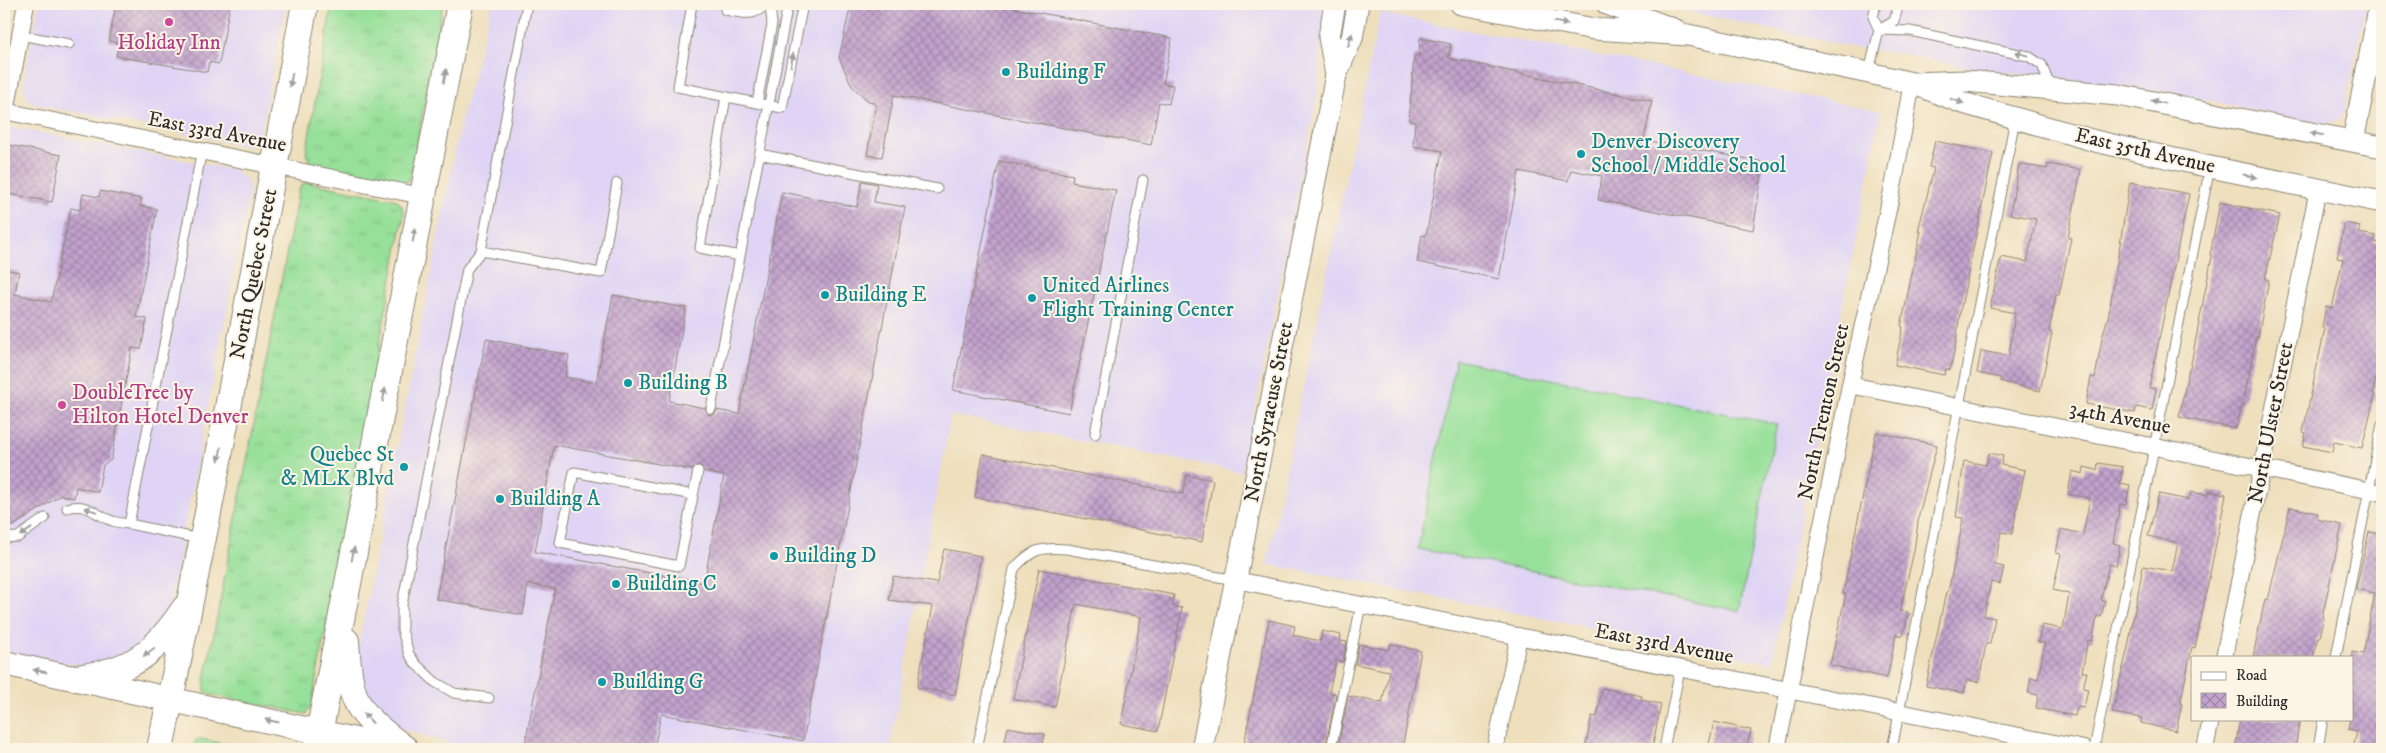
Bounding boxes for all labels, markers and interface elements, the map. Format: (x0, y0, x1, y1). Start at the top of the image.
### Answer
marker: Holiday Inn (163, 16, 175, 28)
one-way arrow (1553, 19, 1568, 27)
place label: Holiday Inn (117, 30, 221, 56)
one-way arrow (1347, 33, 1355, 48)
one-way arrow (2014, 50, 2029, 58)
one-way arrow (788, 52, 796, 68)
place label: Building F (1016, 59, 1106, 85)
marker: Building F (1000, 66, 1012, 78)
one-way arrow (441, 67, 449, 83)
one-way arrow (287, 72, 295, 87)
one-way arrow (1950, 98, 1965, 106)
one-way arrow (2150, 98, 2166, 106)
street label: East 33rd Avenue (145, 106, 289, 158)
street label: East 35th Avenue (2072, 122, 2218, 180)
place label: Denver Discovery School / Middle School (1591, 129, 1787, 179)
one-way arrow (2310, 130, 2325, 138)
marker: Denver Discovery School / Middle School (1575, 148, 1587, 160)
one-way arrow (2243, 172, 2259, 180)
street label: North Quebec Street (225, 186, 283, 361)
one-way arrow (411, 227, 419, 243)
place label: United Airlines Flight Training Center (1042, 273, 1234, 323)
place label: Building E (835, 282, 927, 308)
marker: Building E (819, 289, 831, 301)
marker: United Airlines Flight Training Center (1026, 292, 1038, 304)
street label: North Syracuse Street (1239, 319, 1299, 505)
street label: North Trenton Street (1793, 321, 1856, 503)
street label: North Ulster Street (2243, 340, 2299, 506)
place label: Building B (638, 370, 728, 396)
marker: Building B (622, 377, 634, 389)
place label: DoubleTree by Hilton Hotel Denver (72, 380, 249, 430)
one-way arrow (380, 386, 388, 402)
street label: 34th Avenue (2067, 395, 2173, 441)
marker: DoubleTree by Hilton Hotel Denver (56, 399, 68, 411)
place label: Quebec St & MLK Blvd (281, 442, 395, 492)
one-way arrow (215, 446, 223, 462)
marker: Quebec St & MLK Blvd (398, 461, 410, 473)
place label: Building A (510, 486, 601, 512)
marker: Building A (494, 493, 506, 505)
one-way arrow (83, 506, 98, 514)
one-way arrow (19, 527, 33, 537)
place label: Building D (784, 543, 876, 569)
one-way arrow (349, 547, 357, 562)
marker: Building D (768, 550, 780, 562)
place label: Building C (626, 571, 717, 597)
marker: Building C (610, 578, 622, 590)
street label: East 33rd Avenue (1592, 618, 1736, 670)
one-way arrow (143, 646, 156, 657)
legend (2191, 656, 2354, 720)
one-way arrow (31, 666, 47, 674)
text: Road (2236, 666, 2268, 685)
place label: Building G (612, 669, 704, 695)
marker: Building G (596, 676, 608, 688)
text: Building (2236, 692, 2288, 711)
one-way arrow (362, 712, 373, 724)
one-way arrow (264, 717, 279, 725)

